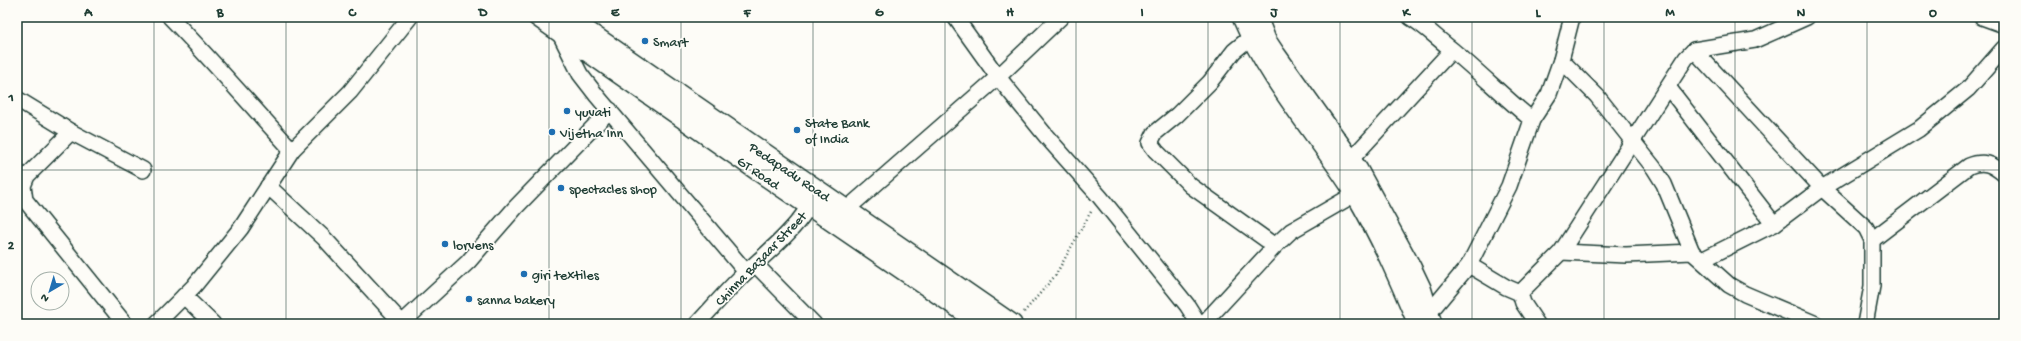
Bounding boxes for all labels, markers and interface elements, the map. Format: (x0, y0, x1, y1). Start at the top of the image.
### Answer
text: A (83, 6, 93, 21)
text: B (216, 6, 225, 21)
text: C (347, 6, 357, 21)
text: D (478, 6, 488, 21)
text: E (611, 6, 620, 21)
text: F (743, 6, 752, 21)
text: G (875, 6, 884, 21)
text: H (1006, 6, 1014, 21)
text: I (1140, 6, 1144, 21)
text: J (1270, 6, 1279, 21)
text: K (1401, 6, 1411, 21)
text: L (1536, 6, 1542, 21)
text: M (1665, 6, 1675, 21)
text: N (1797, 6, 1806, 21)
text: O (1929, 6, 1937, 21)
place label: Smart (653, 35, 689, 52)
marker: Smart (640, 36, 650, 46)
text: 1 (7, 91, 14, 106)
place label: yuvati (575, 105, 611, 122)
marker: yuvati (562, 106, 572, 116)
place label: State Bank of India (805, 116, 871, 149)
marker: State Bank of India (792, 125, 802, 135)
place label: Vijetha Inn (559, 126, 623, 143)
marker: Vijetha Inn (547, 127, 557, 137)
street label: Pedapadu Road (744, 139, 834, 207)
street label: GT Road (733, 154, 784, 196)
place label: spectacles shop (569, 182, 657, 199)
marker: spectacles shop (556, 183, 566, 193)
street label: Chinna Bazaar Street (712, 208, 812, 311)
place label: lorvens (453, 238, 494, 255)
text: 2 (8, 239, 15, 254)
marker: lorvens (440, 239, 450, 249)
place label: giri textiles (532, 268, 600, 285)
marker: giri textiles (519, 269, 529, 279)
north arrow (30, 271, 70, 311)
text: N (39, 290, 52, 304)
place label: sanna bakery (477, 293, 555, 310)
marker: sanna bakery (464, 294, 474, 304)

